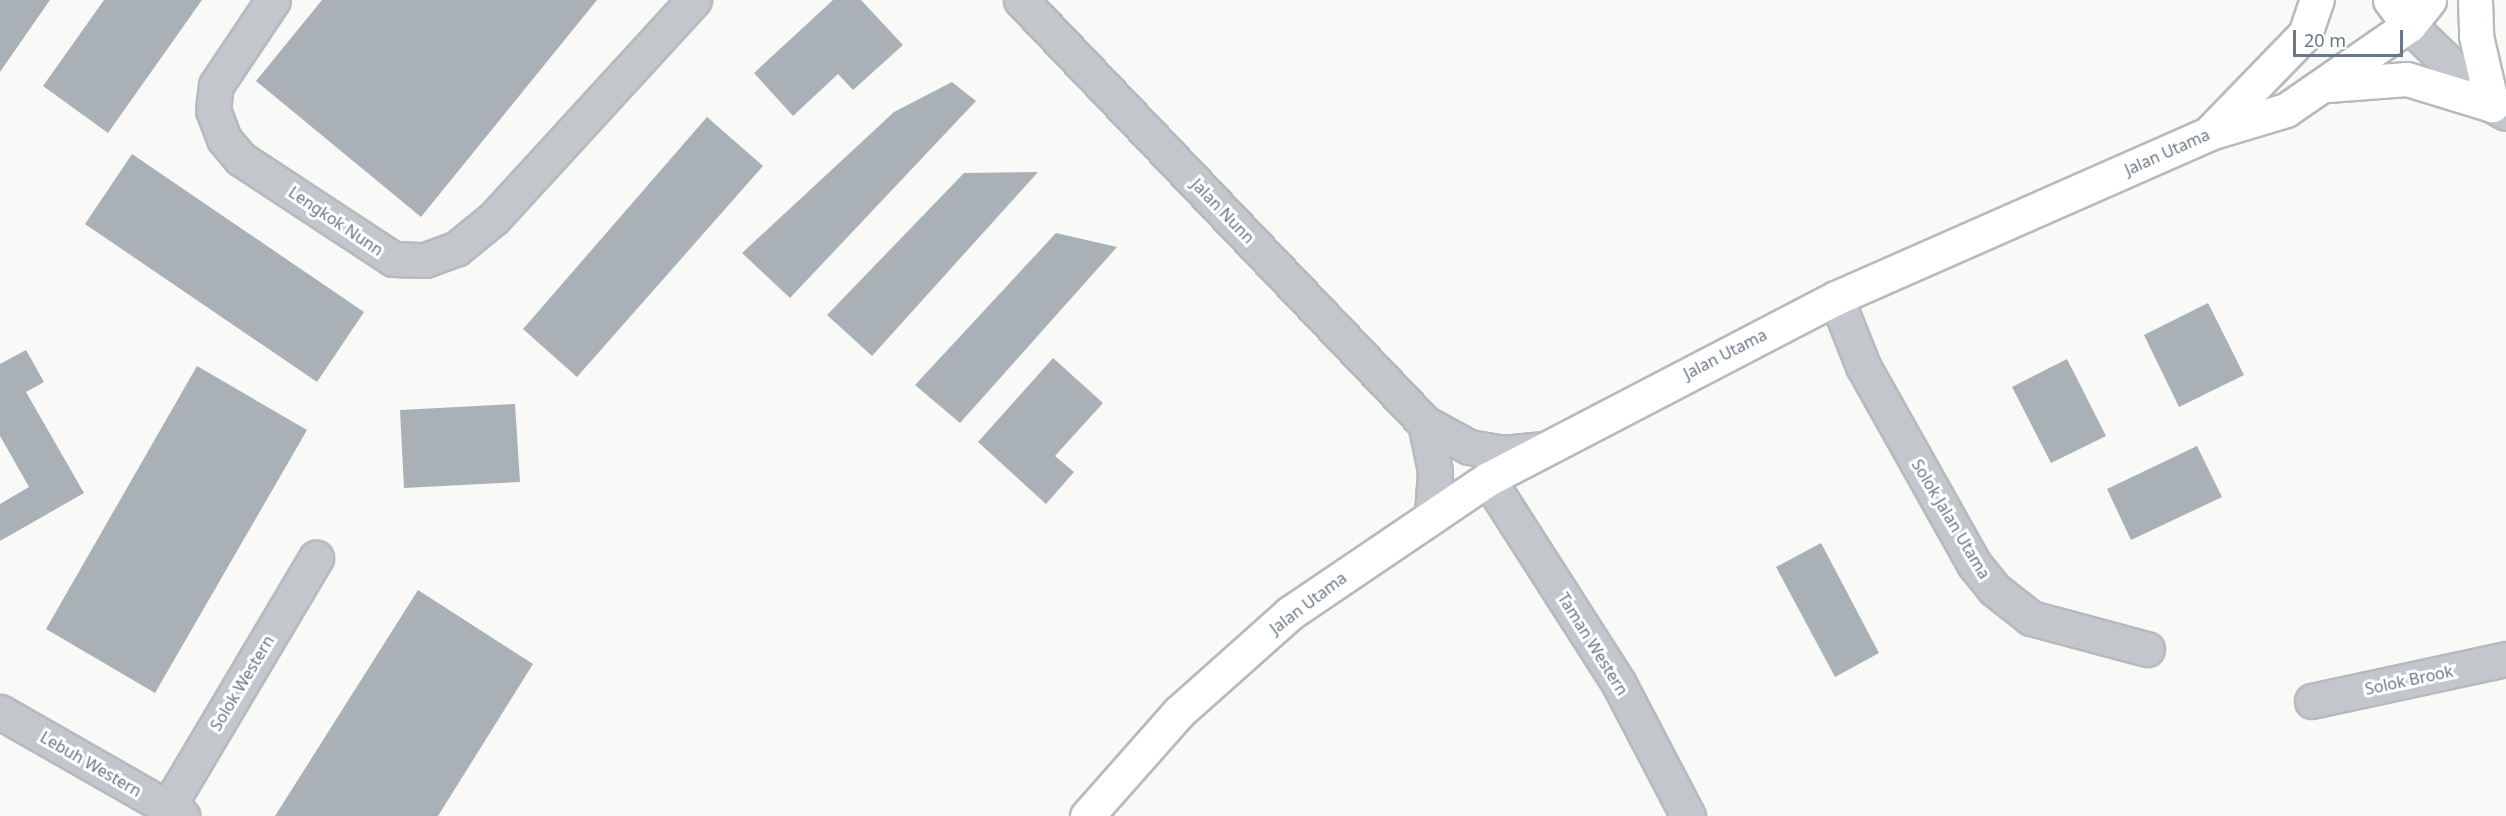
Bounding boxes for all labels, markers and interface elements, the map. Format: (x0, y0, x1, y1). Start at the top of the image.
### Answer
scale bar (2296, 18, 2406, 56)
text: 20 m (2304, 28, 2346, 52)
street label: Jalan Utama (2122, 125, 2212, 179)
street label: Jalan Nunn (1188, 175, 1258, 247)
street label: Lengkok Nunn (285, 182, 387, 260)
street label: Jalan Utama (1680, 325, 1770, 383)
street label: Solok Jalan Utama (1908, 456, 1994, 582)
street label: Jalan Utama (1266, 568, 1350, 638)
street label: Taman Western (1554, 589, 1632, 699)
street label: Solok Western (206, 632, 278, 734)
street label: Solok Brook (2363, 661, 2455, 699)
street label: Lebuh Western (37, 727, 145, 801)

